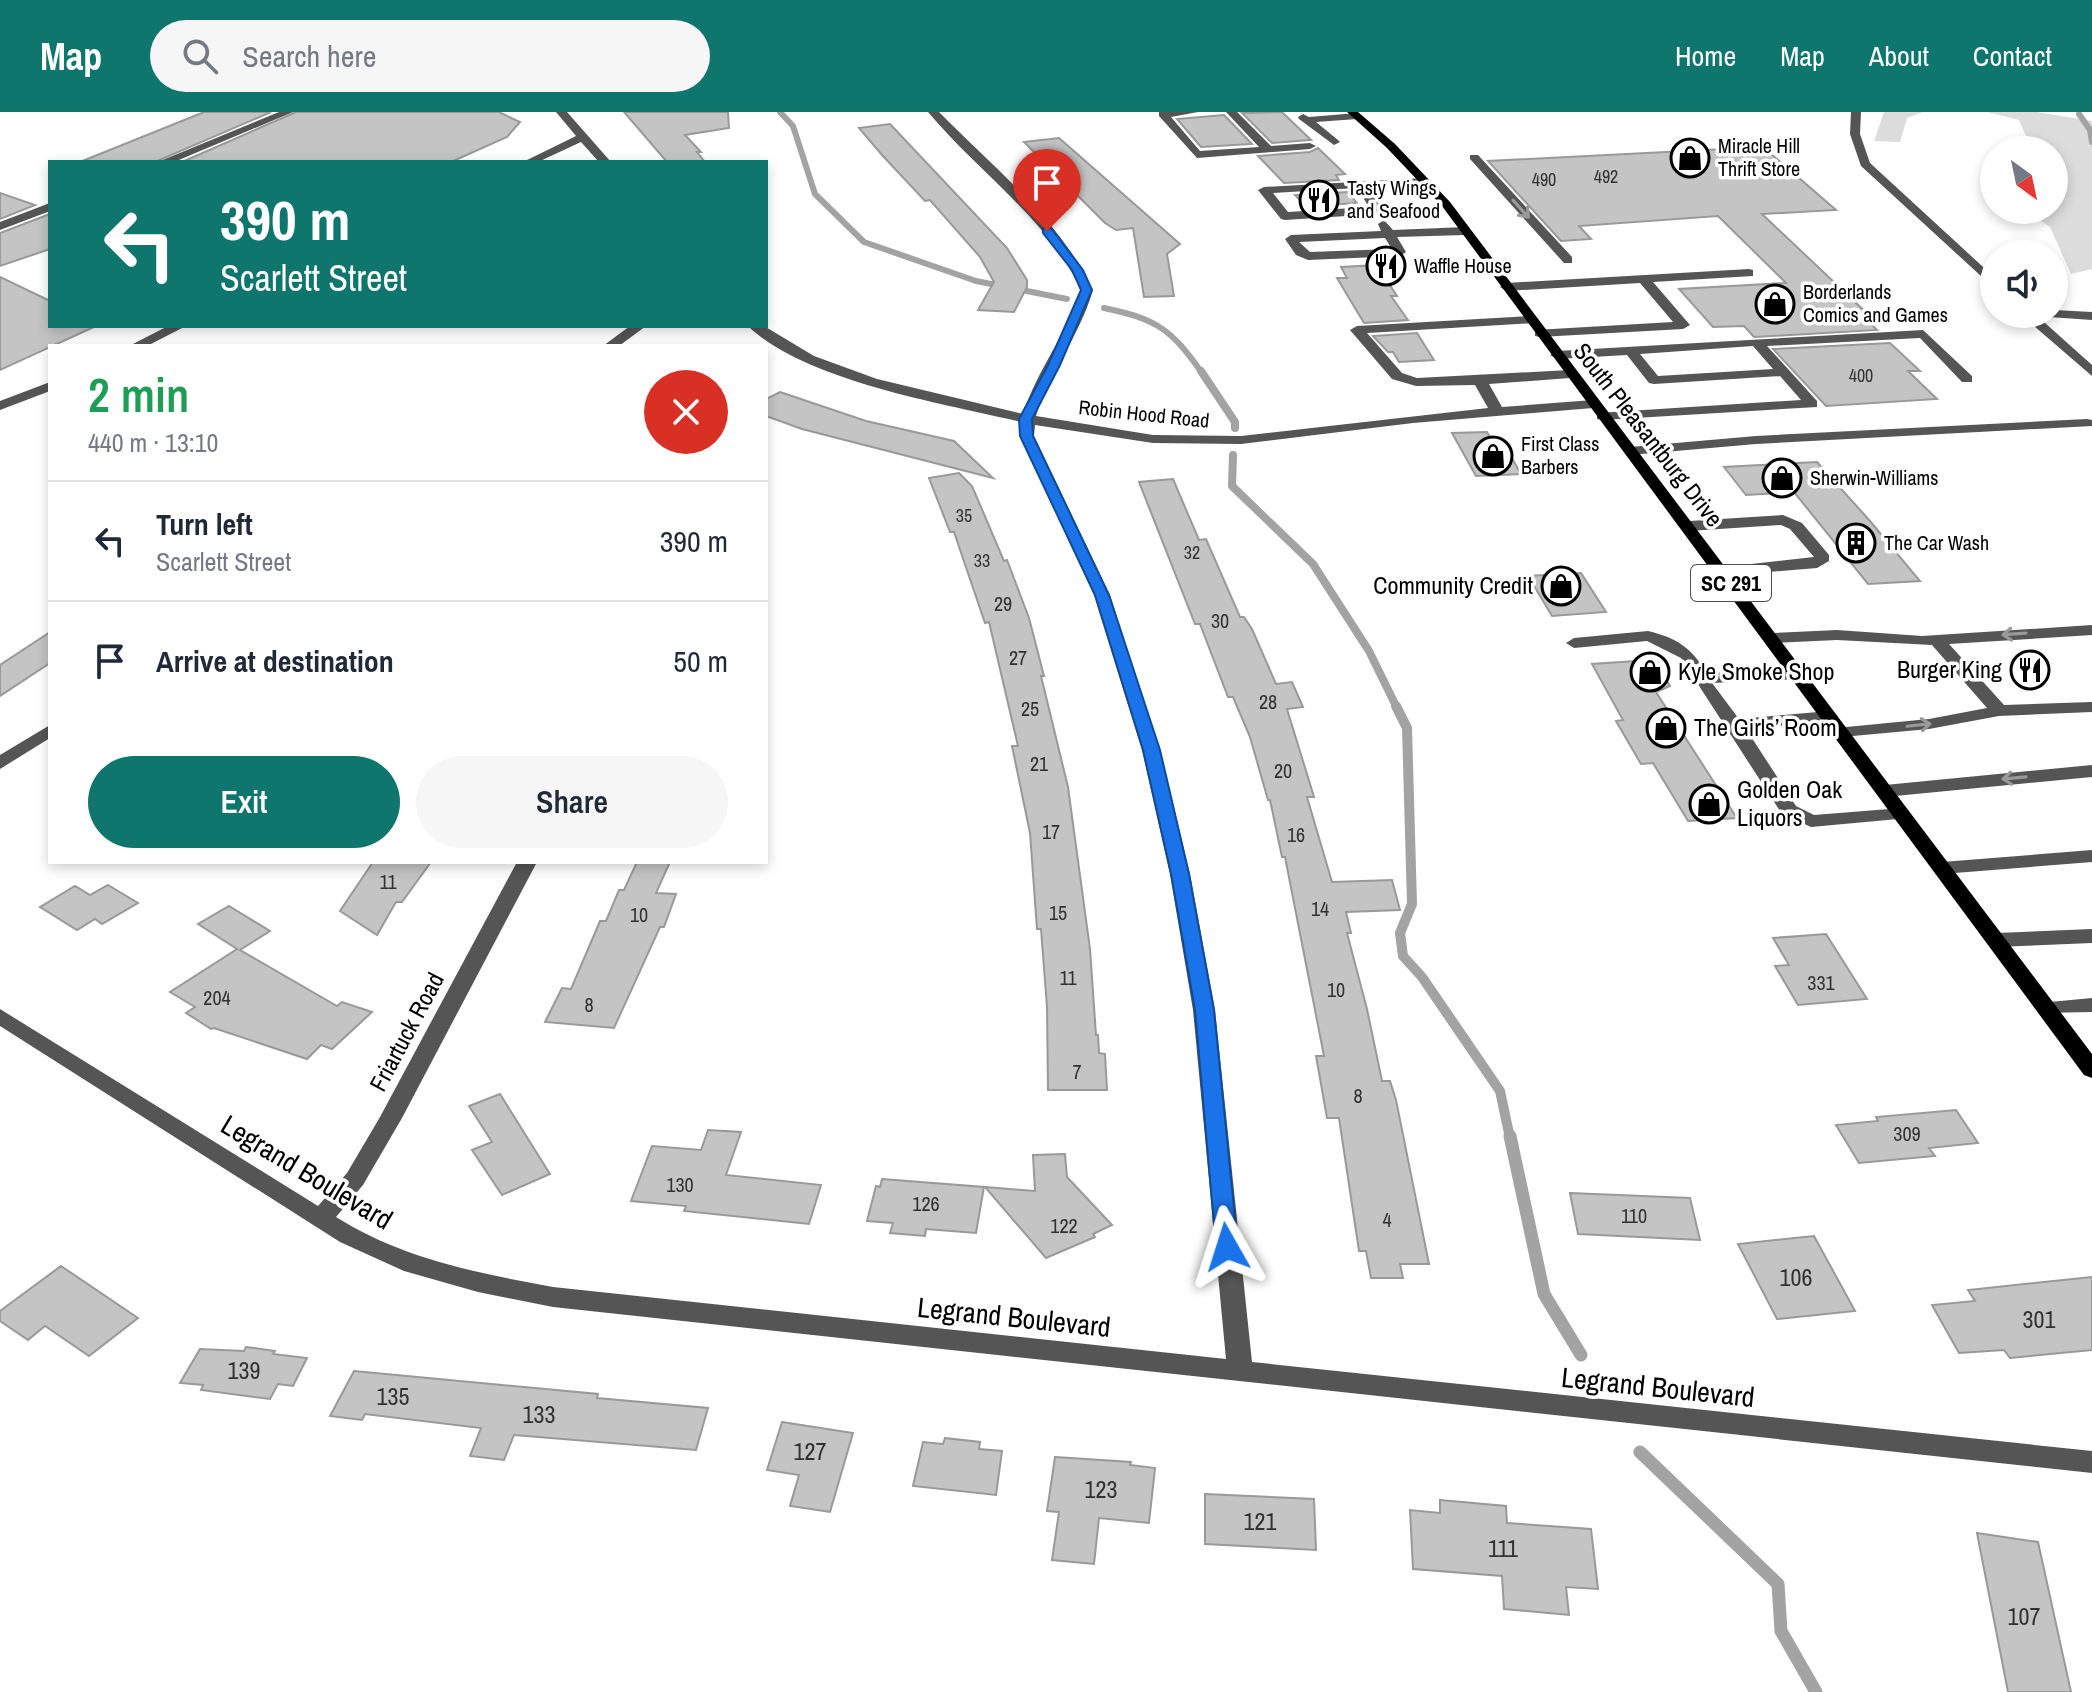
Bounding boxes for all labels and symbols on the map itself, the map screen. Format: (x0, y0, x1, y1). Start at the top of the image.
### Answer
place label: Miracle Hill Thrift Store (1718, 132, 1800, 182)
north arrow (1980, 136, 2068, 224)
shop icon: Miracle Hill Thrift Store (1669, 137, 1711, 179)
pin (1013, 149, 1081, 231)
house number: 492 (1594, 164, 1618, 189)
house number: 490 (1532, 167, 1556, 192)
place label: Tasty Wings and Seafood (1347, 174, 1440, 224)
restaurant icon: Tasty Wings and Seafood (1298, 179, 1340, 221)
one-way arrow (1511, 198, 1529, 218)
restaurant icon: Waffle House (1365, 245, 1407, 287)
place label: Waffle House (1414, 252, 1512, 279)
place label: Borderlands Comics and Games (1803, 278, 1948, 328)
shop icon: Borderlands Comics and Games (1754, 283, 1796, 325)
street label: South Pleasantburg Drive (1567, 336, 1731, 533)
house number: 400 (1849, 363, 1873, 388)
street label: Robin Hood Road (1077, 393, 1211, 434)
place label: First Class Barbers (1521, 430, 1599, 480)
shop icon: First Class Barbers (1472, 435, 1514, 477)
shop icon: Sherwin-Williams (1761, 457, 1803, 499)
place label: Sherwin-Williams (1810, 464, 1938, 491)
house number: 35 (956, 503, 972, 528)
building icon: The Car Wash (1835, 522, 1877, 564)
place label: The Car Wash (1884, 529, 1989, 556)
house number: 32 (1184, 540, 1200, 565)
house number: 33 (974, 548, 990, 573)
shop icon: Community Credit (1540, 565, 1582, 607)
road number: SC 291 (1691, 565, 1771, 601)
place label: Community Credit (1373, 569, 1534, 601)
house number: 29 (994, 590, 1012, 617)
house number: 30 (1211, 607, 1229, 634)
one-way arrow (2001, 627, 2028, 642)
house number: 27 (1009, 644, 1027, 671)
restaurant icon: Burger King (2009, 649, 2051, 691)
shop icon: Kyle Smoke Shop (1629, 651, 1671, 693)
place label: Burger King (1897, 653, 2002, 685)
place label: Kyle Smoke Shop (1678, 655, 1834, 687)
house number: 28 (1259, 688, 1277, 715)
house number: 25 (1021, 695, 1039, 722)
shop icon: The Girls’ Room (1645, 707, 1687, 749)
place label: The Girls’ Room (1694, 711, 1837, 743)
one-way arrow (1905, 717, 1932, 732)
house number: 21 (1030, 750, 1048, 777)
house number: 20 (1274, 757, 1292, 784)
one-way arrow (2001, 771, 2028, 786)
place label: Golden Oak Liquors (1737, 773, 1842, 833)
shop icon: Golden Oak Liquors (1688, 783, 1730, 825)
house number: 17 (1042, 818, 1060, 845)
house number: 16 (1287, 821, 1305, 848)
house number: 11 (379, 868, 397, 895)
house number: 14 (1311, 895, 1329, 922)
house number: 15 (1049, 899, 1067, 926)
house number: 10 (630, 901, 648, 928)
house number: 11 (1059, 964, 1077, 991)
street label: Friartuck Road (361, 967, 451, 1097)
house number: 331 (1807, 969, 1835, 996)
house number: 10 (1327, 976, 1345, 1003)
house number: 204 (203, 984, 231, 1011)
house number: 8 (584, 991, 594, 1018)
house number: 7 (1072, 1058, 1082, 1085)
house number: 8 (1353, 1082, 1363, 1109)
street label: Legrand Boulevard (214, 1106, 400, 1238)
house number: 309 (1893, 1120, 1921, 1147)
house number: 130 (666, 1171, 694, 1198)
house number: 126 (912, 1190, 940, 1217)
house number: 110 (1621, 1202, 1647, 1229)
position arrow (1185, 1205, 1269, 1289)
house number: 4 (1382, 1206, 1392, 1233)
house number: 122 (1050, 1212, 1078, 1239)
house number: 106 (1780, 1261, 1812, 1293)
street label: Legrand Boulevard (916, 1288, 1112, 1346)
house number: 301 (2023, 1303, 2055, 1335)
house number: 139 (228, 1354, 260, 1386)
street label: Legrand Boulevard (1560, 1358, 1756, 1416)
house number: 135 (377, 1380, 409, 1412)
house number: 133 (523, 1398, 555, 1430)
house number: 127 (794, 1435, 826, 1467)
house number: 123 (1085, 1473, 1117, 1505)
house number: 121 (1244, 1505, 1276, 1537)
house number: 111 (1488, 1532, 1518, 1564)
house number: 107 (2008, 1600, 2040, 1632)

